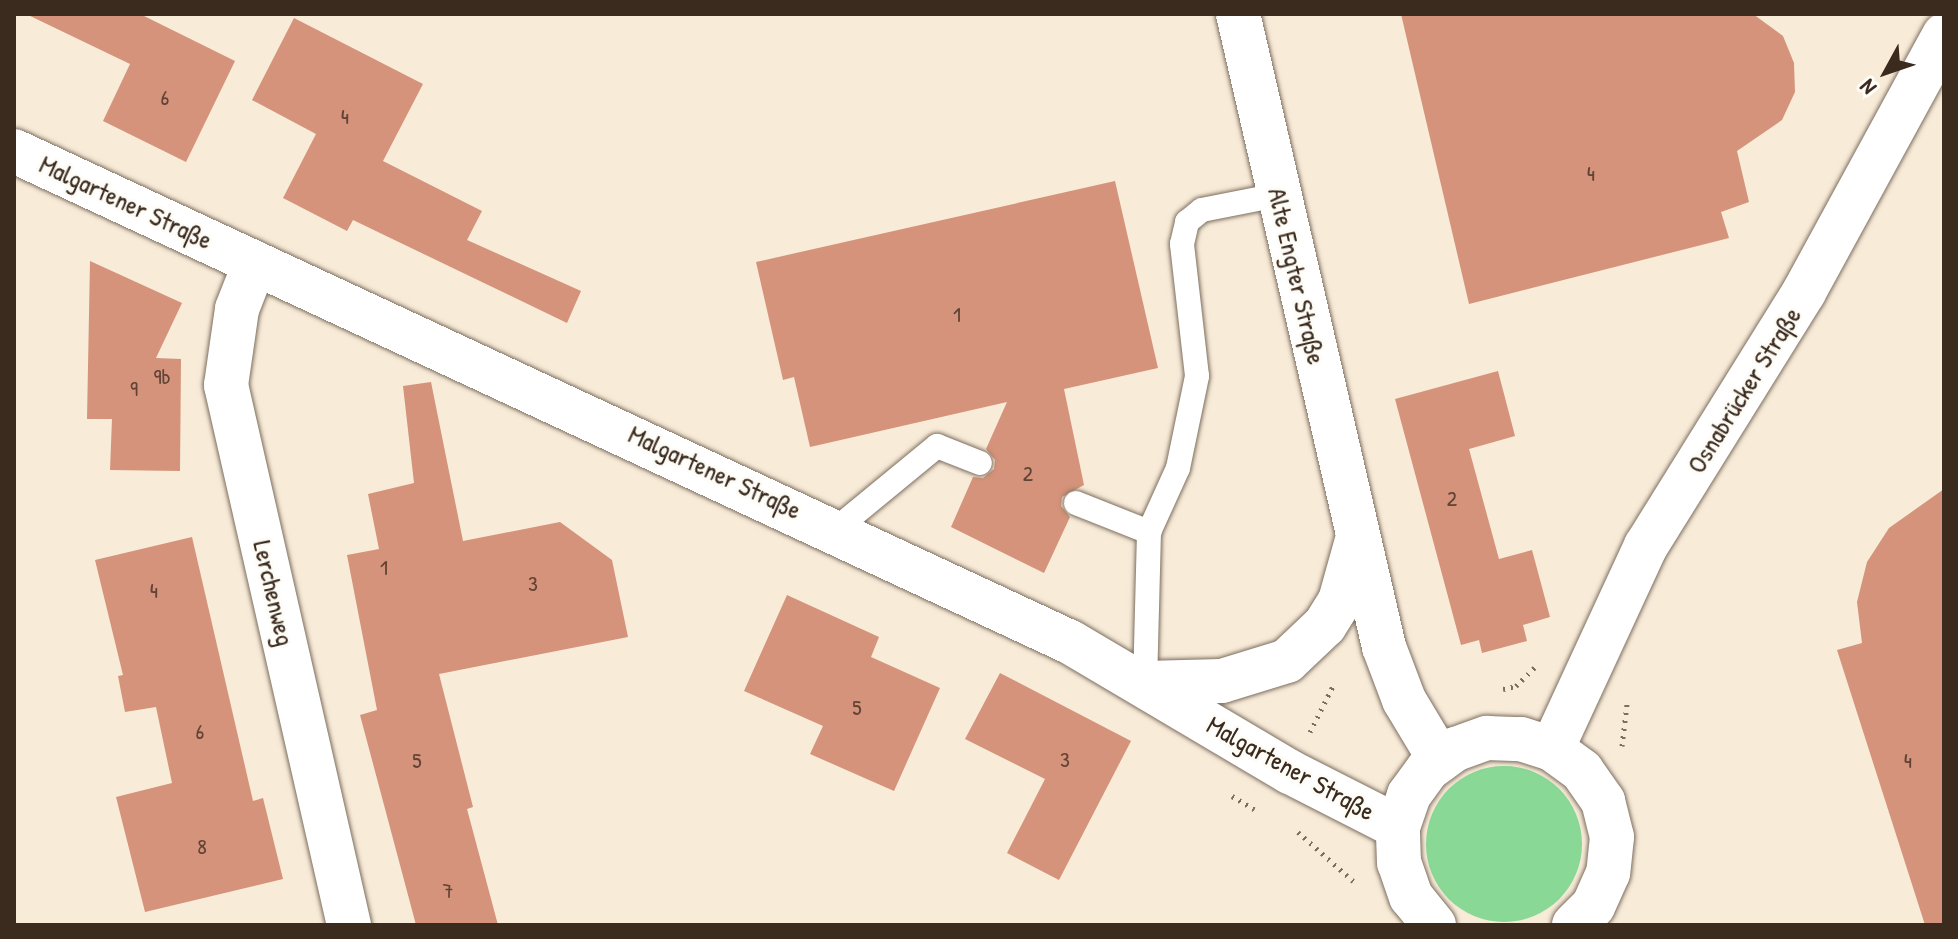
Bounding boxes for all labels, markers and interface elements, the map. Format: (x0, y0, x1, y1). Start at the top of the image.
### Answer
north arrow (1846, 32, 1926, 112)
text: N (1852, 73, 1883, 102)
house number: 6 (161, 85, 169, 111)
house number: 4 (341, 104, 349, 130)
street label: Malgartener Straße (35, 148, 217, 256)
house number: 4 (1587, 161, 1595, 187)
street label: Alte Engter Straße (1262, 185, 1332, 367)
street label: Osnabrücker Straße (1680, 301, 1808, 479)
house number: 1 (953, 302, 961, 328)
house number: 9b (153, 364, 171, 390)
house number: 9 (130, 376, 138, 402)
street label: Malgartener Straße (624, 418, 806, 526)
house number: 2 (1023, 461, 1033, 487)
house number: 2 (1447, 486, 1457, 512)
street label: Lerchenweg (247, 537, 301, 649)
house number: 1 (380, 555, 388, 581)
house number: 3 (528, 571, 538, 597)
house number: 4 (150, 578, 158, 604)
house number: 5 (852, 695, 862, 721)
street label: Malgartener Straße (1202, 709, 1380, 827)
house number: 6 (196, 719, 204, 745)
house number: 3 (1060, 747, 1070, 773)
house number: 5 (412, 748, 422, 774)
house number: 4 (1904, 748, 1912, 774)
house number: 8 (197, 834, 207, 860)
house number: 7 (443, 878, 453, 904)

